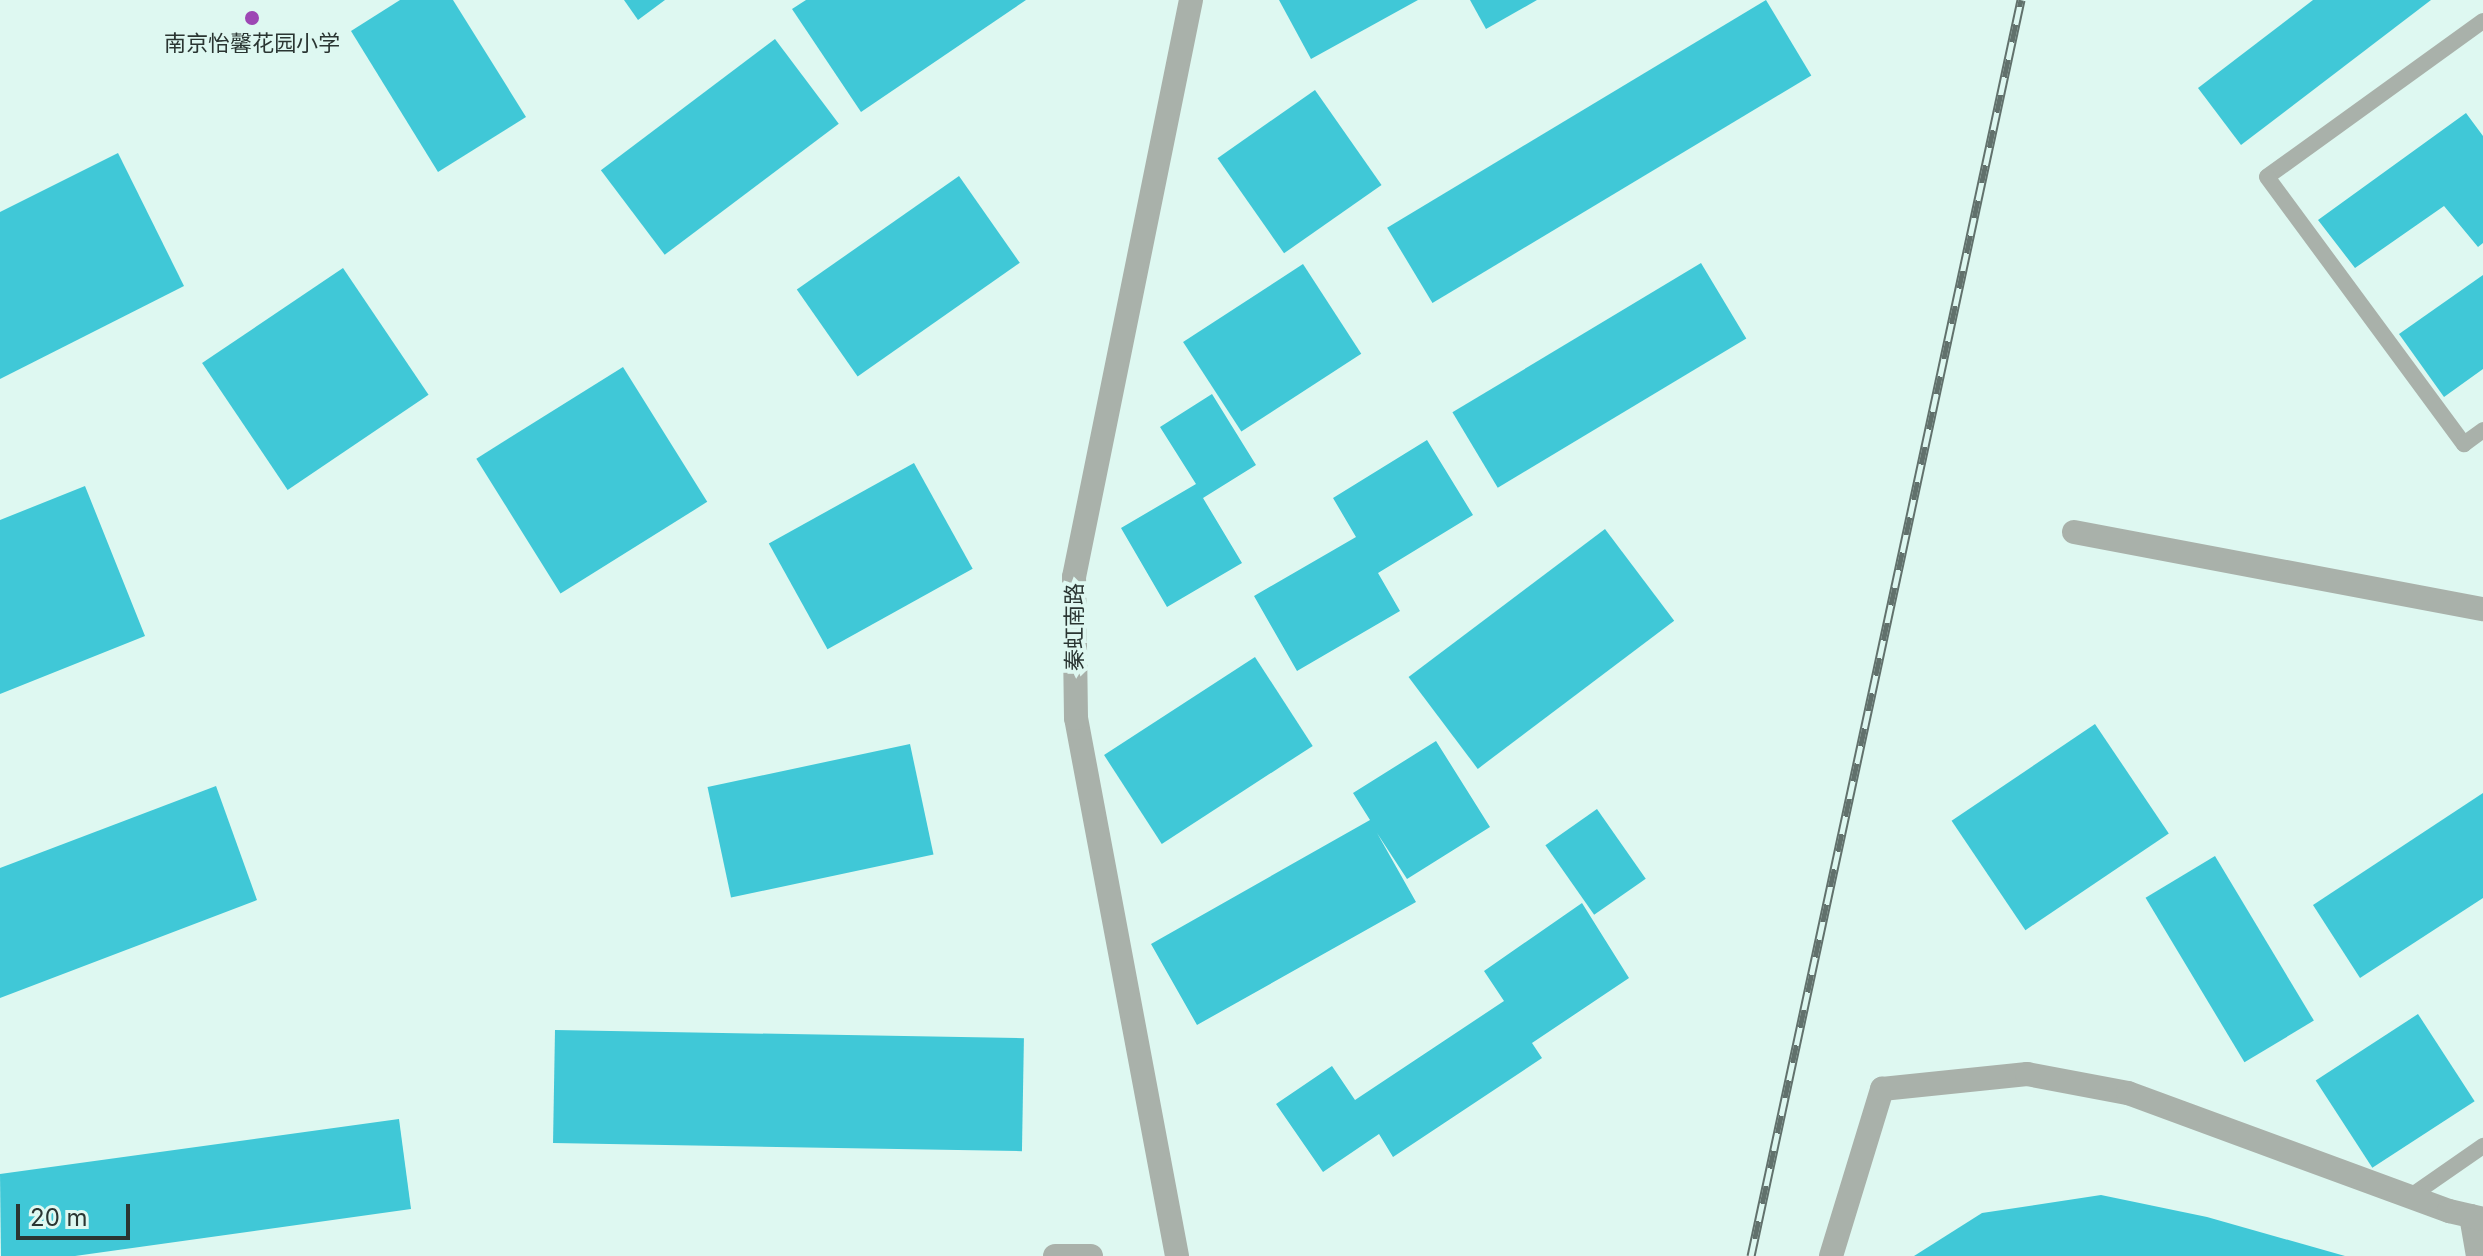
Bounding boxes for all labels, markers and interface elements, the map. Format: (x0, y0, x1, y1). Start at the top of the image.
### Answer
marker: 南京怡馨花园小学 (243, 9, 261, 27)
place label: 南京怡馨花园小学 (164, 31, 340, 57)
street label: 秦虹南路 (1062, 583, 1088, 671)
scale bar (20, 1188, 134, 1238)
text: 20 m (30, 1203, 88, 1232)

